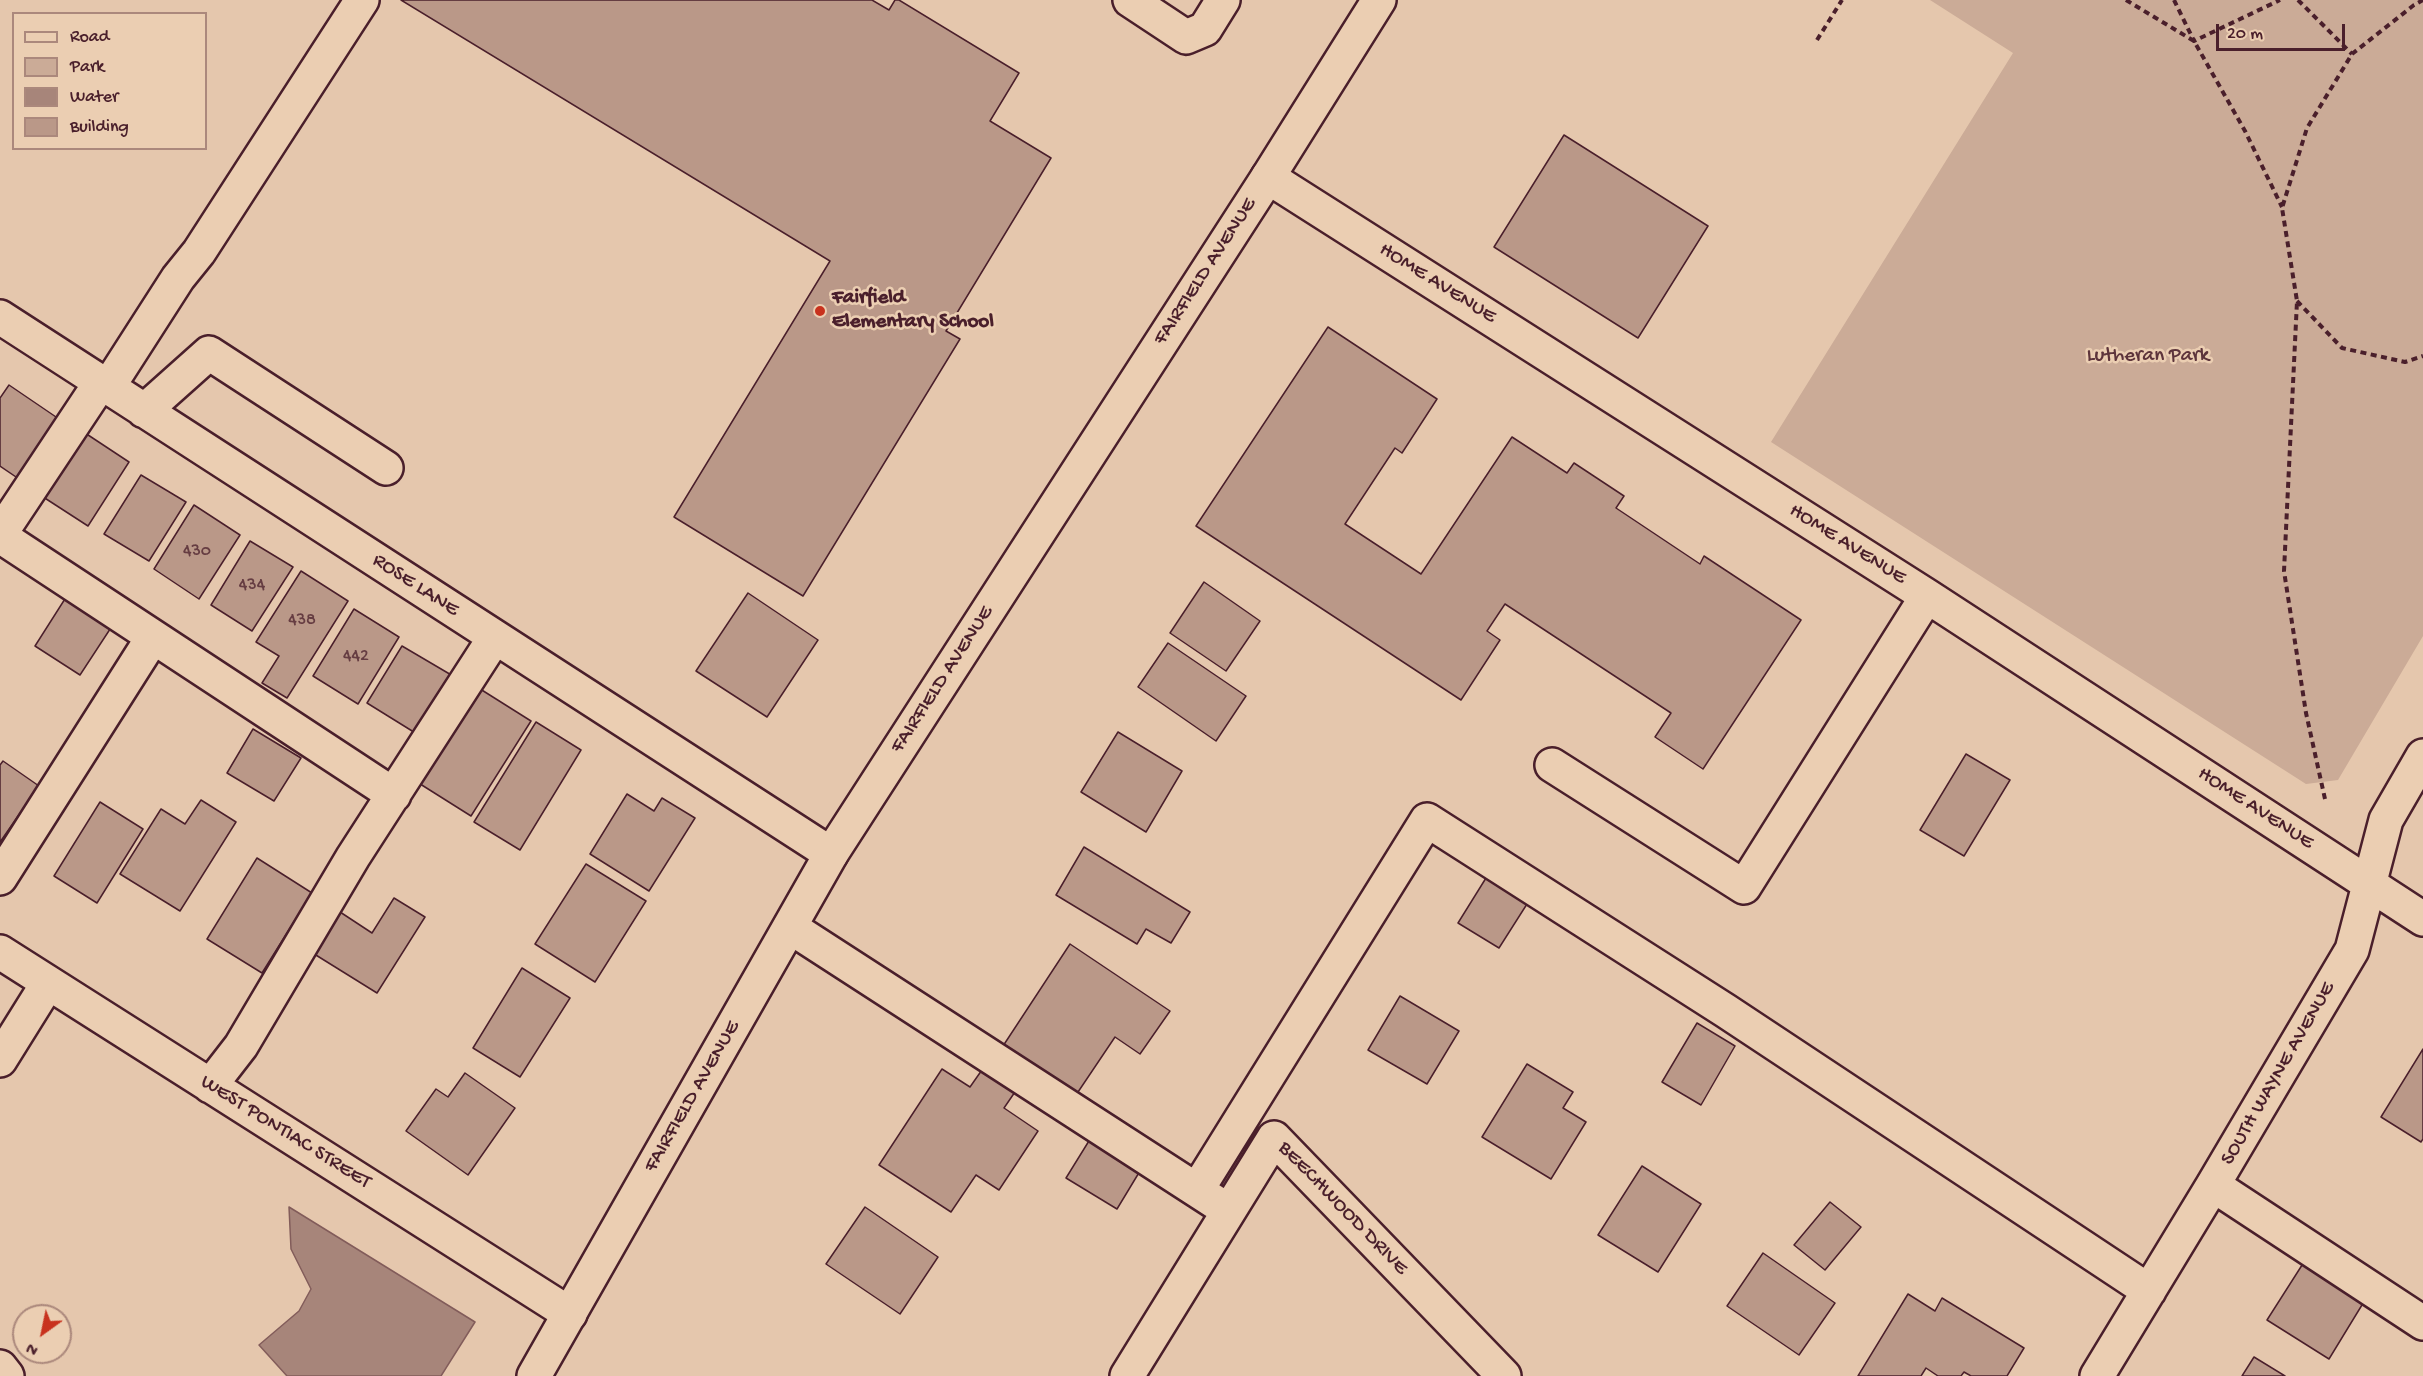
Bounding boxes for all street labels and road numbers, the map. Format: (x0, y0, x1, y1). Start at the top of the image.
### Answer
street label: FAIRFIELD AVENUE (1149, 194, 1263, 350)
street label: HOME AVENUE (1374, 238, 1500, 330)
street label: HOME AVENUE (1784, 499, 1910, 591)
street label: ROSE LANE (367, 549, 463, 623)
street label: FAIRFIELD AVENUE (886, 602, 1000, 758)
street label: HOME AVENUE (2192, 762, 2318, 856)
street label: SOUTH WAYNE AVENUE (2216, 978, 2342, 1170)
street label: FAIRFIELD AVENUE (639, 1017, 747, 1177)
street label: WEST PONTIAC STREET (195, 1070, 375, 1196)
street label: BEECHWOOD DRIVE (1272, 1137, 1412, 1281)

